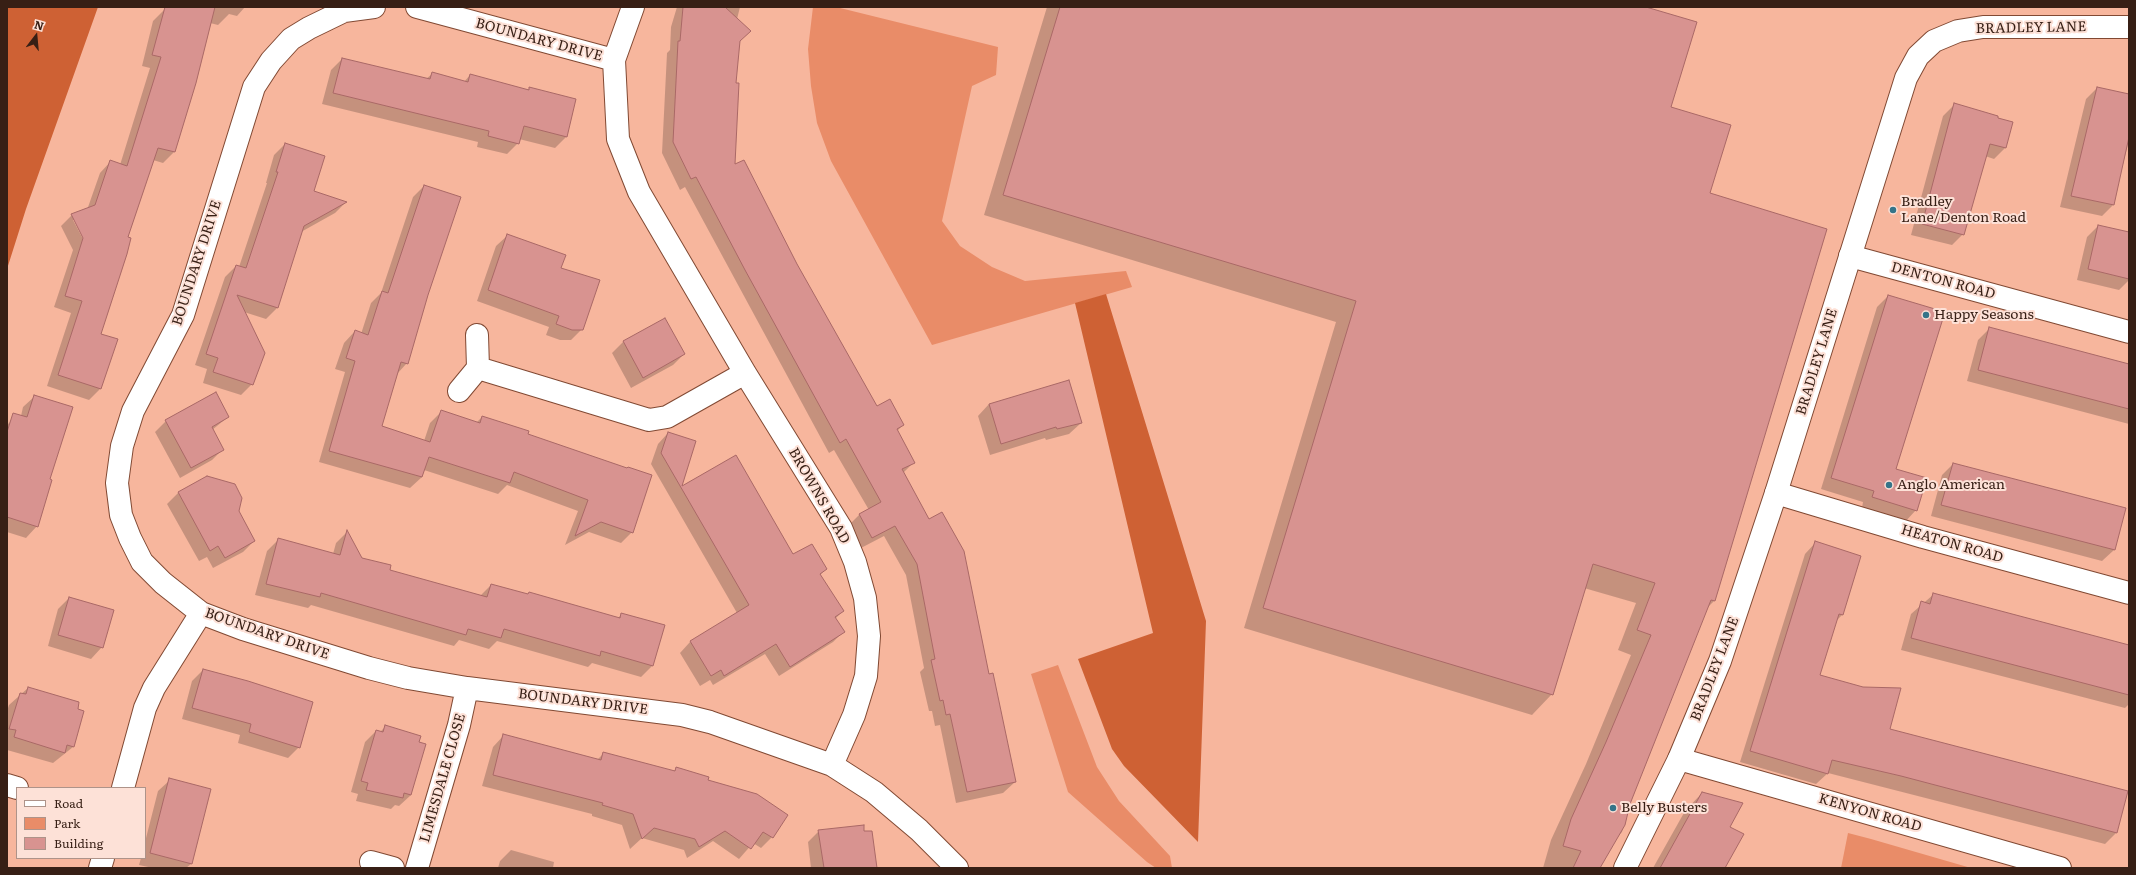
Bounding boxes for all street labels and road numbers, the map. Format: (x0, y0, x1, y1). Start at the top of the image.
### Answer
street label: BOUNDARY DRIVE (474, 15, 604, 65)
street label: BRADLEY LANE (1976, 19, 2086, 37)
street label: BOUNDARY DRIVE (169, 198, 225, 328)
street label: DENTON ROAD (1889, 259, 1997, 303)
street label: BRADLEY LANE (1793, 307, 1841, 417)
street label: BROWNS ROAD (785, 445, 853, 547)
street label: HEATON ROAD (1899, 521, 2005, 567)
street label: BOUNDARY DRIVE (202, 605, 332, 663)
street label: BRADLEY LANE (1687, 614, 1743, 724)
street label: BOUNDARY DRIVE (517, 686, 649, 718)
street label: LIMESDALE CLOSE (417, 712, 469, 844)
street label: KENYON ROAD (1817, 790, 1923, 836)

